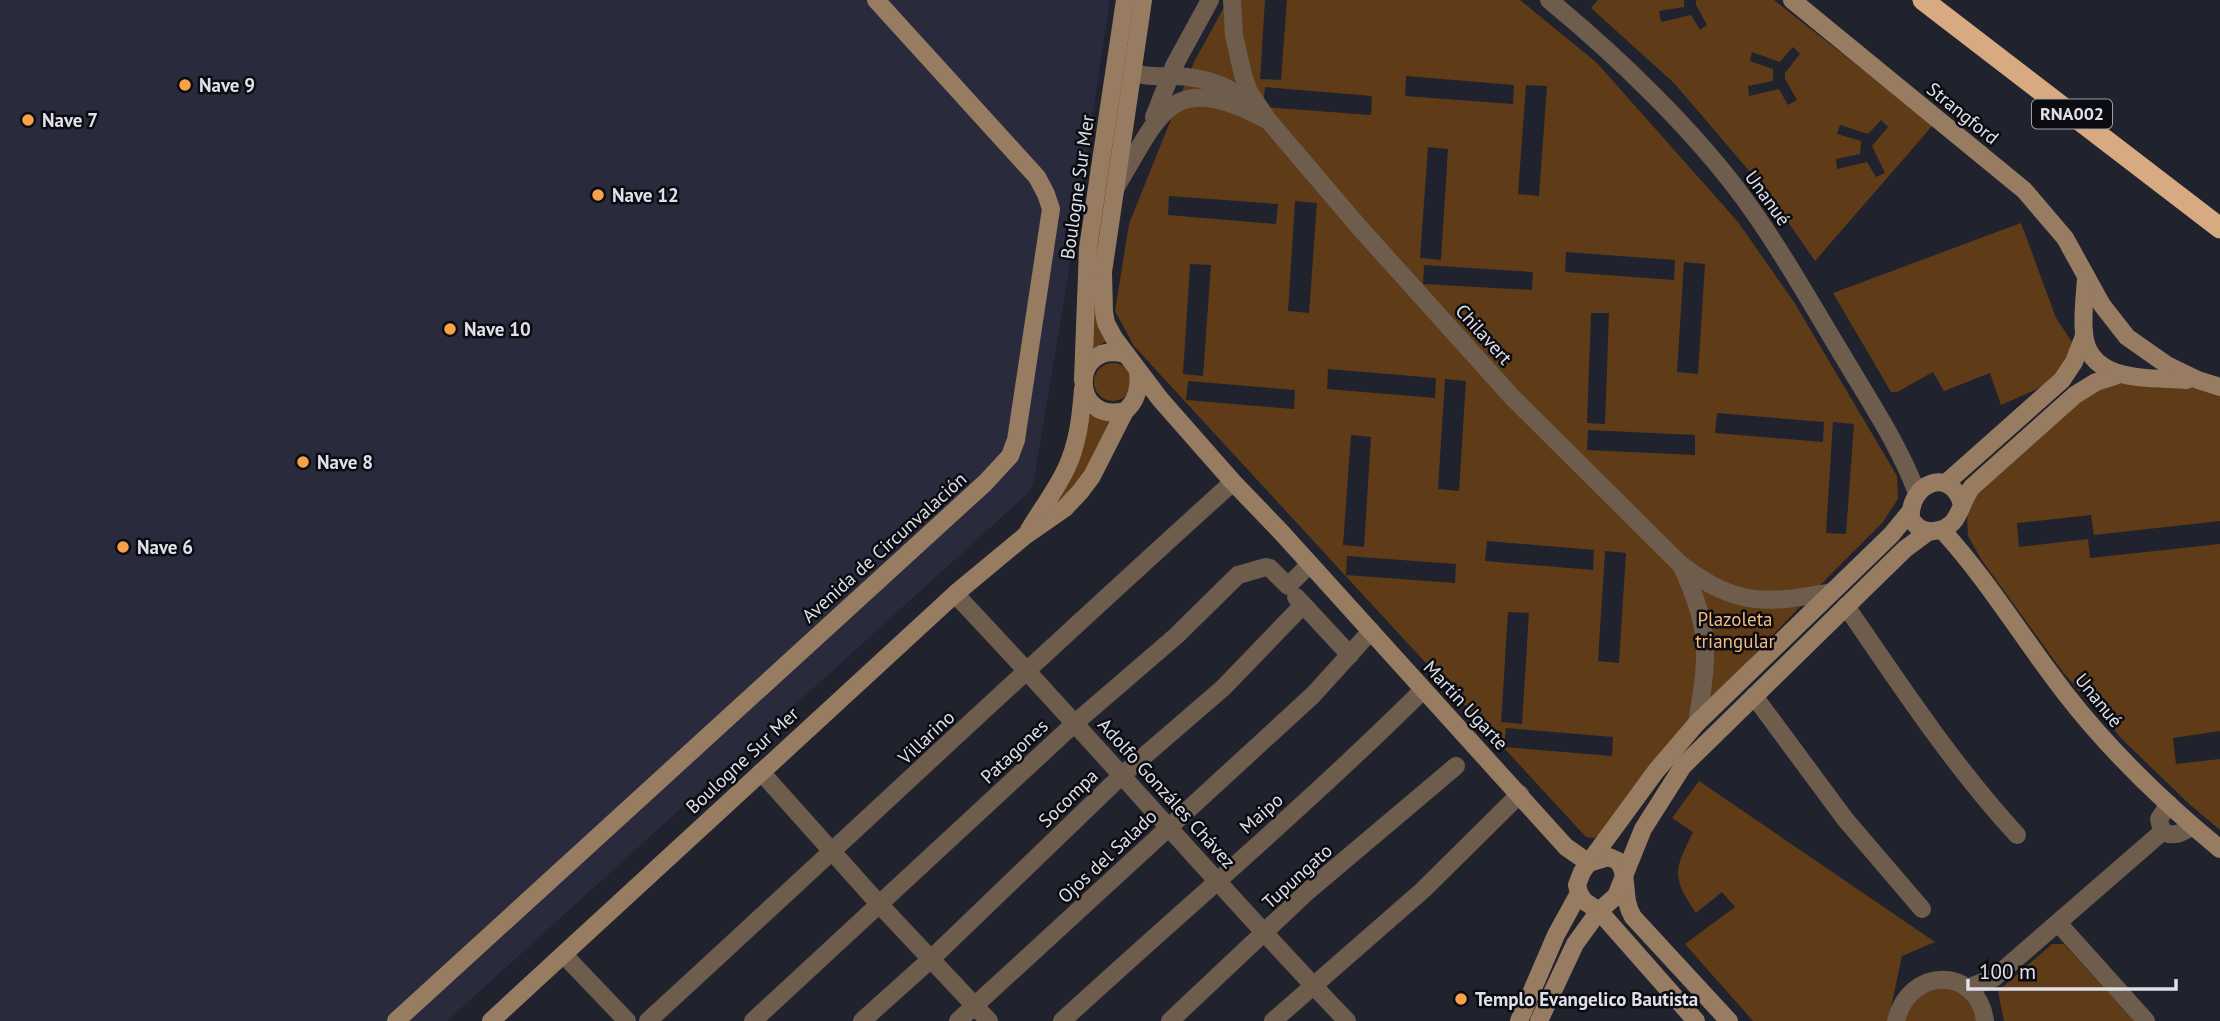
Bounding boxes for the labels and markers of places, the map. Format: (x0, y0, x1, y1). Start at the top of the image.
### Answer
place label: Nave 9 (199, 73, 255, 97)
marker: Nave 9 (177, 77, 193, 93)
place label: Nave 7 (42, 108, 98, 132)
marker: Nave 7 (20, 112, 36, 128)
place label: Nave 12 (612, 183, 679, 207)
marker: Nave 12 (590, 187, 606, 203)
place label: Nave 10 (464, 317, 531, 341)
marker: Nave 10 (442, 321, 458, 337)
place label: Nave 8 (317, 450, 373, 474)
marker: Nave 8 (295, 454, 311, 470)
place label: Nave 6 (137, 535, 193, 559)
marker: Nave 6 (115, 539, 131, 555)
place label: Templo Evangelico Bautista (1475, 987, 1698, 1011)
marker: Templo Evangelico Bautista (1453, 991, 1469, 1007)

